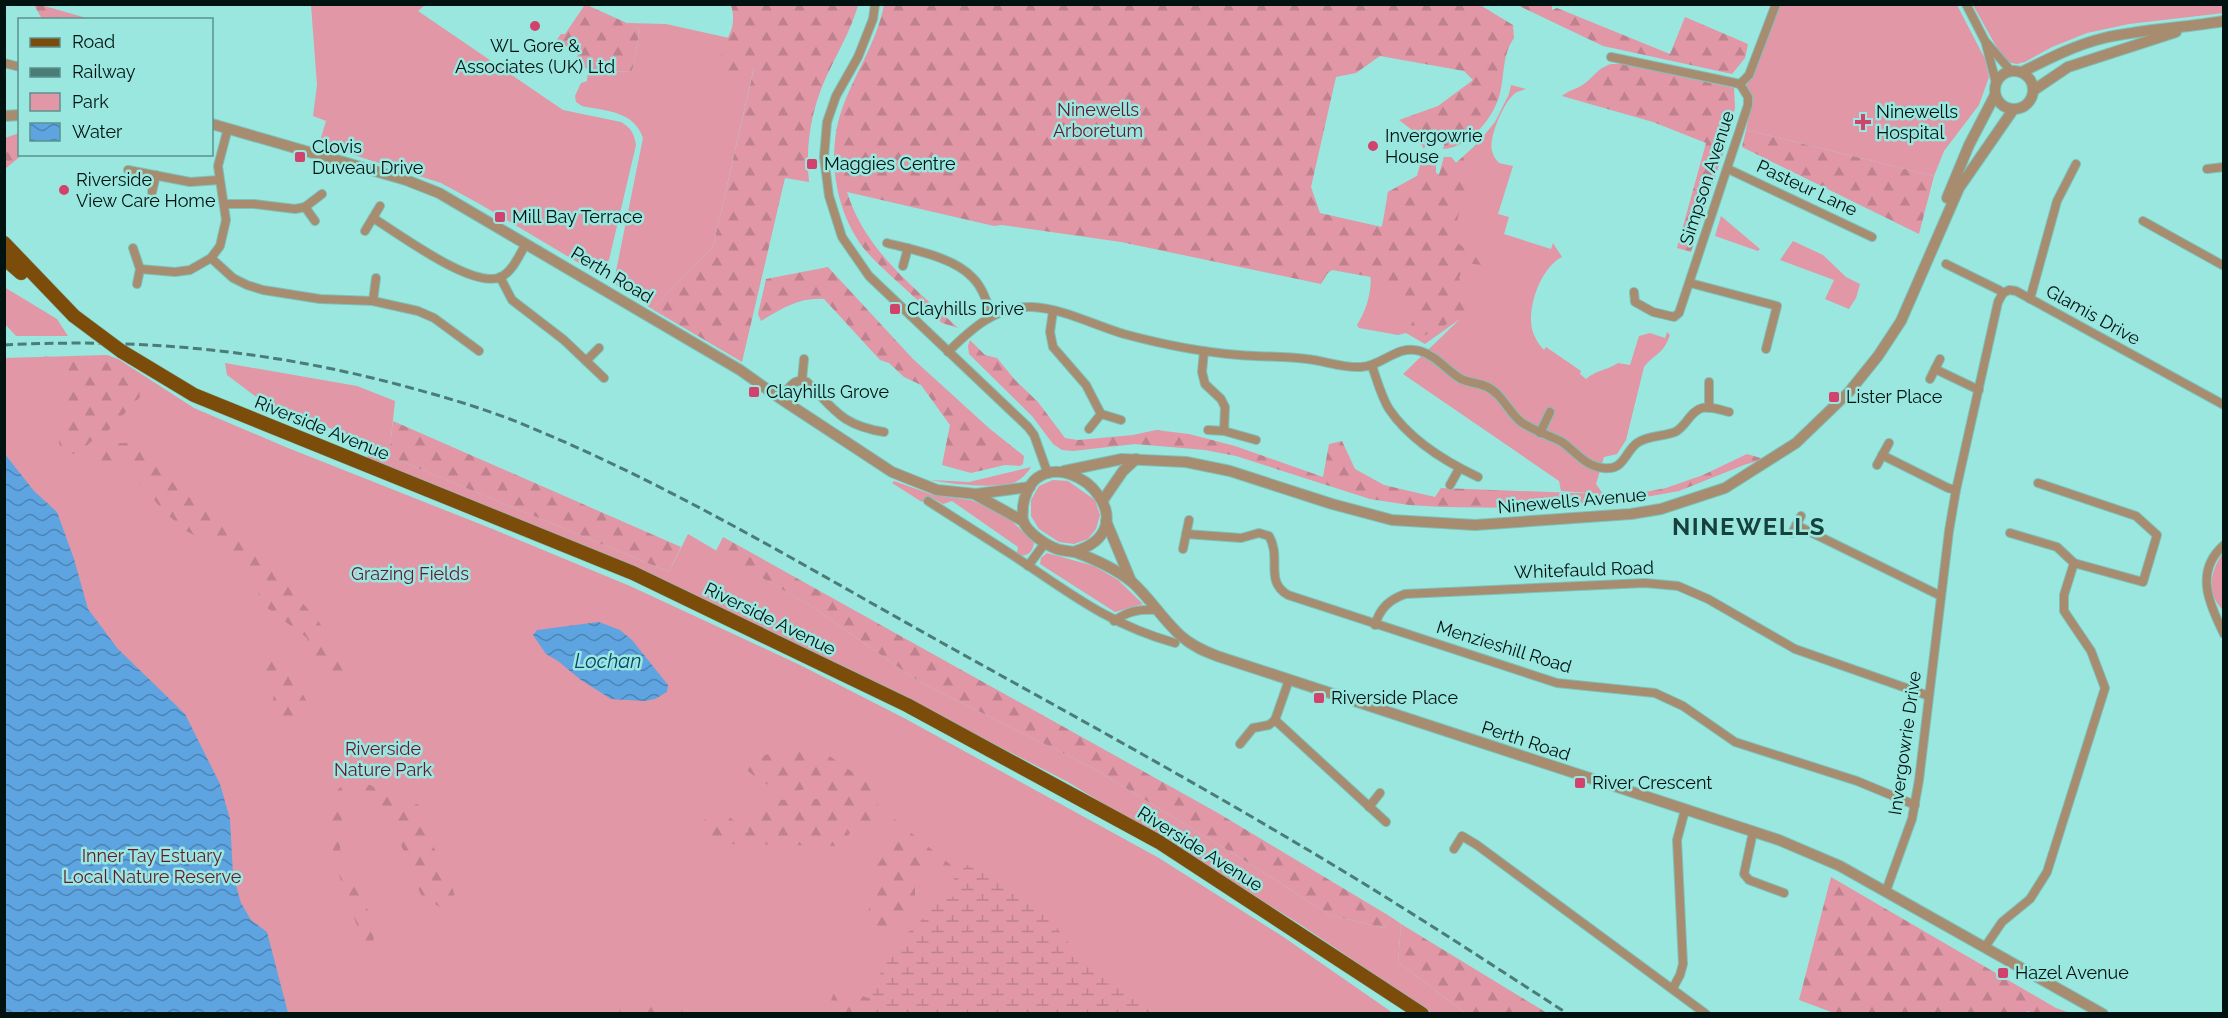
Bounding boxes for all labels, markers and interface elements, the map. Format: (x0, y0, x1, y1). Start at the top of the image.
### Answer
legend (18, 18, 213, 156)
marker: WL Gore & Associates (UK) Ltd (528, 19, 542, 33)
text: Road (72, 31, 115, 52)
place label: WL Gore & Associates (UK) Ltd (455, 35, 615, 77)
text: Railway (72, 61, 136, 82)
text: Park (72, 91, 109, 112)
park label: Ninewells Arboretum (1053, 99, 1143, 141)
place label: Ninewells Hospital (1876, 101, 1958, 143)
street label: Simpson Avenue (1675, 108, 1738, 247)
marker: Ninewells Hospital (1854, 113, 1872, 131)
text: Water (72, 121, 123, 142)
place label: Invergowrie House (1385, 125, 1483, 167)
place label: Clovis Duveau Drive (312, 136, 424, 178)
marker: Invergowrie House (1366, 139, 1380, 153)
marker: Clovis Duveau Drive (293, 150, 307, 164)
place label: Maggies Centre (824, 153, 956, 174)
street label: Pasteur Lane (1754, 155, 1861, 220)
marker: Maggies Centre (805, 157, 819, 171)
place label: Riverside View Care Home (76, 169, 216, 211)
marker: Riverside View Care Home (57, 183, 71, 197)
place label: Mill Bay Terrace (512, 206, 643, 227)
marker: Mill Bay Terrace (493, 210, 507, 224)
street label: Perth Road (567, 242, 657, 307)
street label: Glamis Drive (2043, 280, 2144, 349)
place label: Clayhills Drive (907, 298, 1024, 319)
marker: Clayhills Drive (888, 302, 902, 316)
place label: Clayhills Grove (766, 381, 890, 402)
marker: Clayhills Grove (747, 385, 761, 399)
place label: Lister Place (1846, 386, 1943, 407)
marker: Lister Place (1827, 390, 1841, 404)
street label: Riverside Avenue (252, 391, 393, 464)
street label: Ninewells Avenue (1497, 484, 1648, 517)
district label: NINEWELLS (1672, 512, 1826, 541)
street label: Whitefauld Road (1514, 557, 1654, 582)
park label: Grazing Fields (351, 563, 469, 584)
street label: Riverside Avenue (701, 578, 840, 660)
street label: Menzieshill Road (1434, 616, 1574, 677)
water label: Lochan (575, 649, 641, 673)
street label: Invergowrie Drive (1884, 669, 1925, 816)
place label: Riverside Place (1331, 687, 1458, 708)
marker: Riverside Place (1312, 691, 1326, 705)
street label: Perth Road (1479, 716, 1573, 765)
park label: Riverside Nature Park (334, 738, 433, 780)
place label: River Crescent (1592, 772, 1712, 793)
marker: River Crescent (1573, 776, 1587, 790)
street label: Riverside Avenue (1134, 802, 1267, 896)
park label: Inner Tay Estuary Local Nature Reserve (63, 845, 242, 887)
place label: Hazel Avenue (2015, 962, 2129, 983)
marker: Hazel Avenue (1996, 966, 2010, 980)

